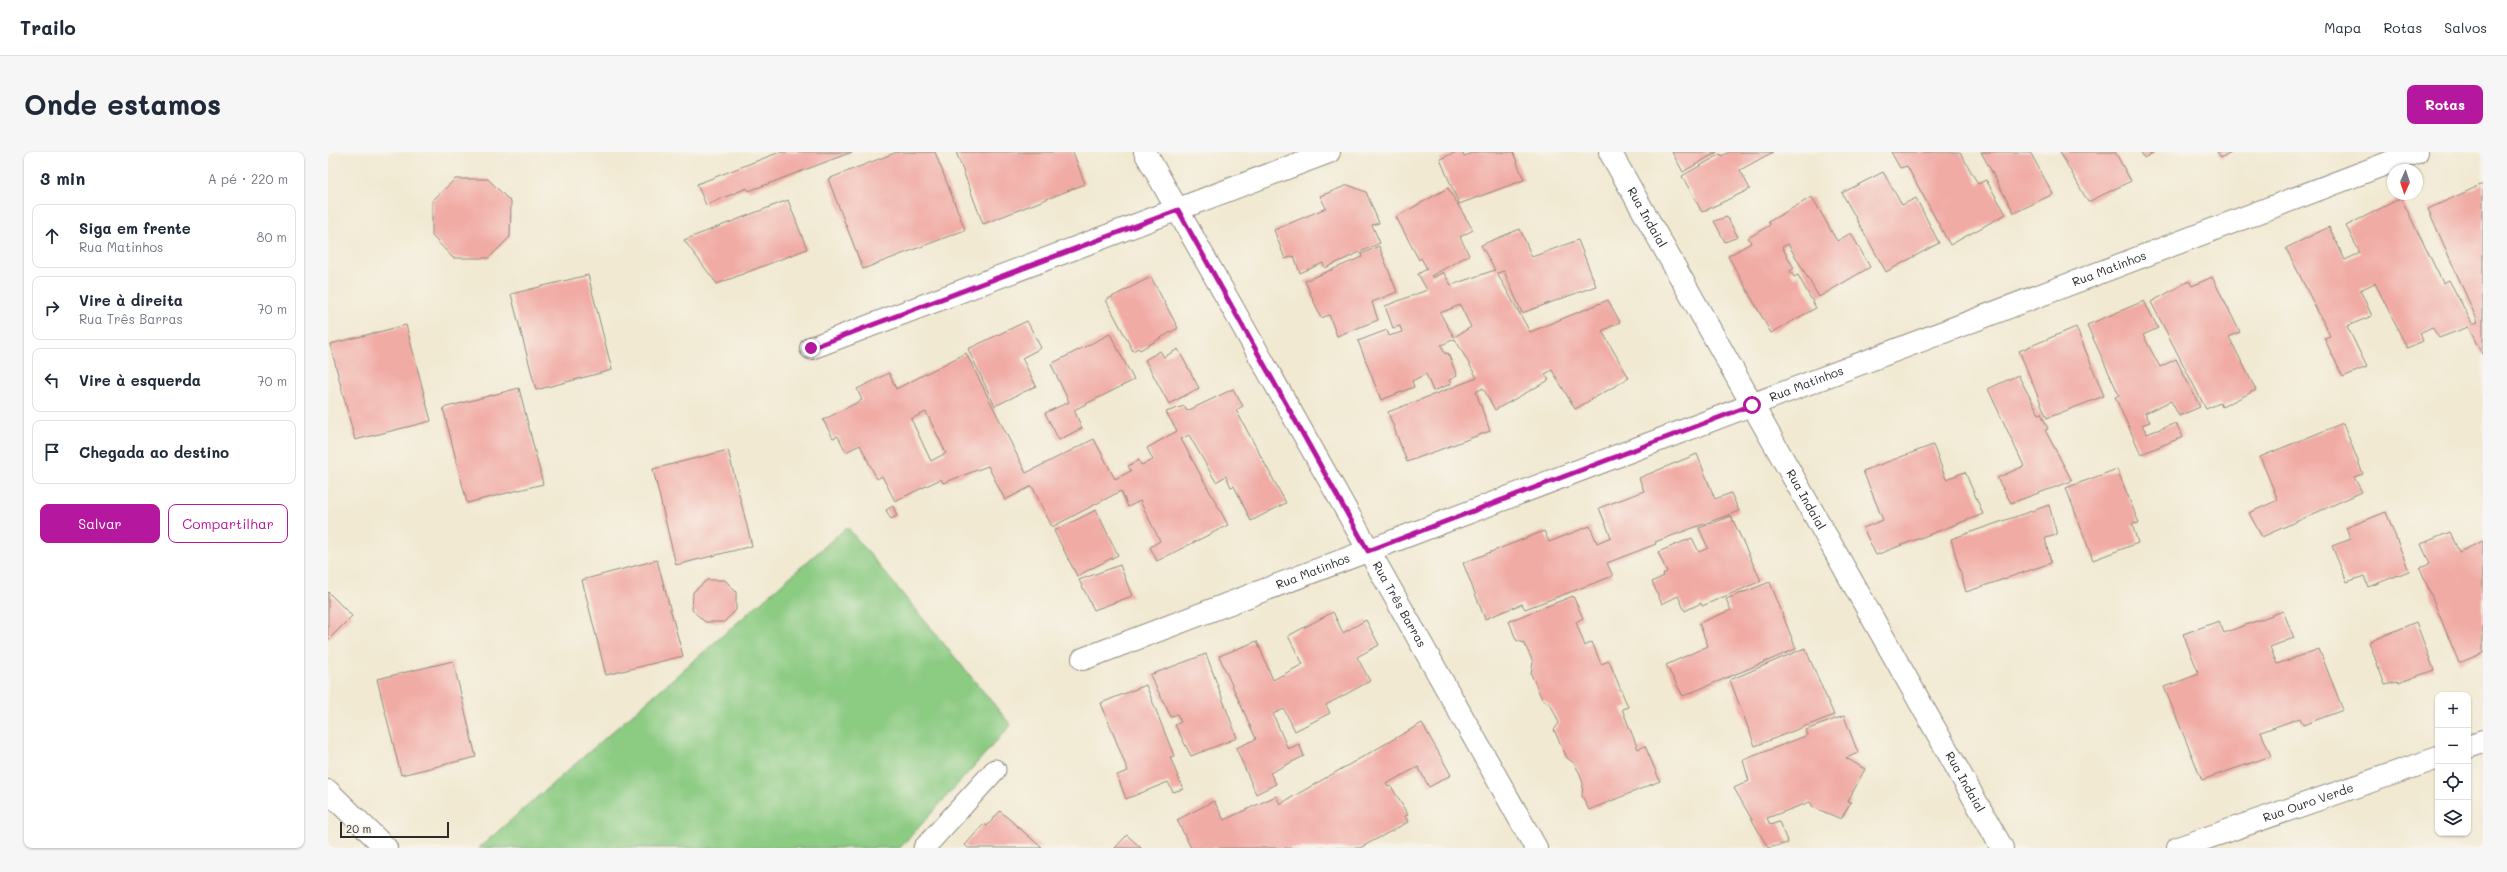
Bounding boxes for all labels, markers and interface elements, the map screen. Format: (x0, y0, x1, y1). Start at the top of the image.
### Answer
text: Trailo (20, 15, 76, 40)
text: Mapa (2324, 18, 2361, 37)
text: Rotas (2383, 18, 2422, 37)
text: Salvos (2444, 18, 2487, 37)
button: Rotas (2407, 85, 2483, 124)
text: Onde estamos (24, 86, 221, 122)
north arrow (2387, 164, 2423, 200)
text: 3 min (40, 167, 85, 189)
text: A pé · 220 m (208, 170, 288, 187)
street label: Rua Indaial (1624, 184, 1671, 250)
text: Siga em frente (79, 218, 191, 238)
icon: ahead (41, 225, 63, 247)
text: 80 m (257, 228, 287, 245)
text: Rua Matinhos (79, 238, 163, 255)
street label: Rua Matinhos (2070, 247, 2148, 289)
text: Vire à direita (79, 290, 183, 310)
icon: right (41, 297, 63, 319)
text: 70 m (257, 300, 287, 317)
text: Rua Três Barras (79, 310, 183, 327)
route end (802, 339, 820, 357)
street label: Rua Matinhos (1767, 362, 1846, 404)
icon: left (41, 369, 63, 391)
text: Vire à esquerda (79, 370, 201, 390)
text: 70 m (257, 372, 287, 389)
route start (1743, 396, 1761, 414)
icon: arrive (41, 441, 63, 463)
text: Chegada ao destino (79, 442, 229, 462)
street label: Rua Indaial (1783, 466, 1830, 532)
button: Salvar (40, 504, 160, 543)
button: Compartilhar (168, 504, 288, 543)
street label: Rua Matinhos (1273, 549, 1352, 592)
street label: Rua Três Barras (1370, 558, 1431, 650)
map controls (2435, 692, 2471, 836)
button: + (2435, 692, 2471, 728)
button: − (2435, 728, 2471, 764)
street label: Rua Indaial (1942, 748, 1989, 814)
button: locate (2435, 764, 2471, 800)
street label: Rua Ouro Verde (2261, 779, 2356, 825)
button: layers (2435, 800, 2471, 836)
scale bar (340, 820, 449, 839)
text: 20 m (346, 821, 371, 836)

